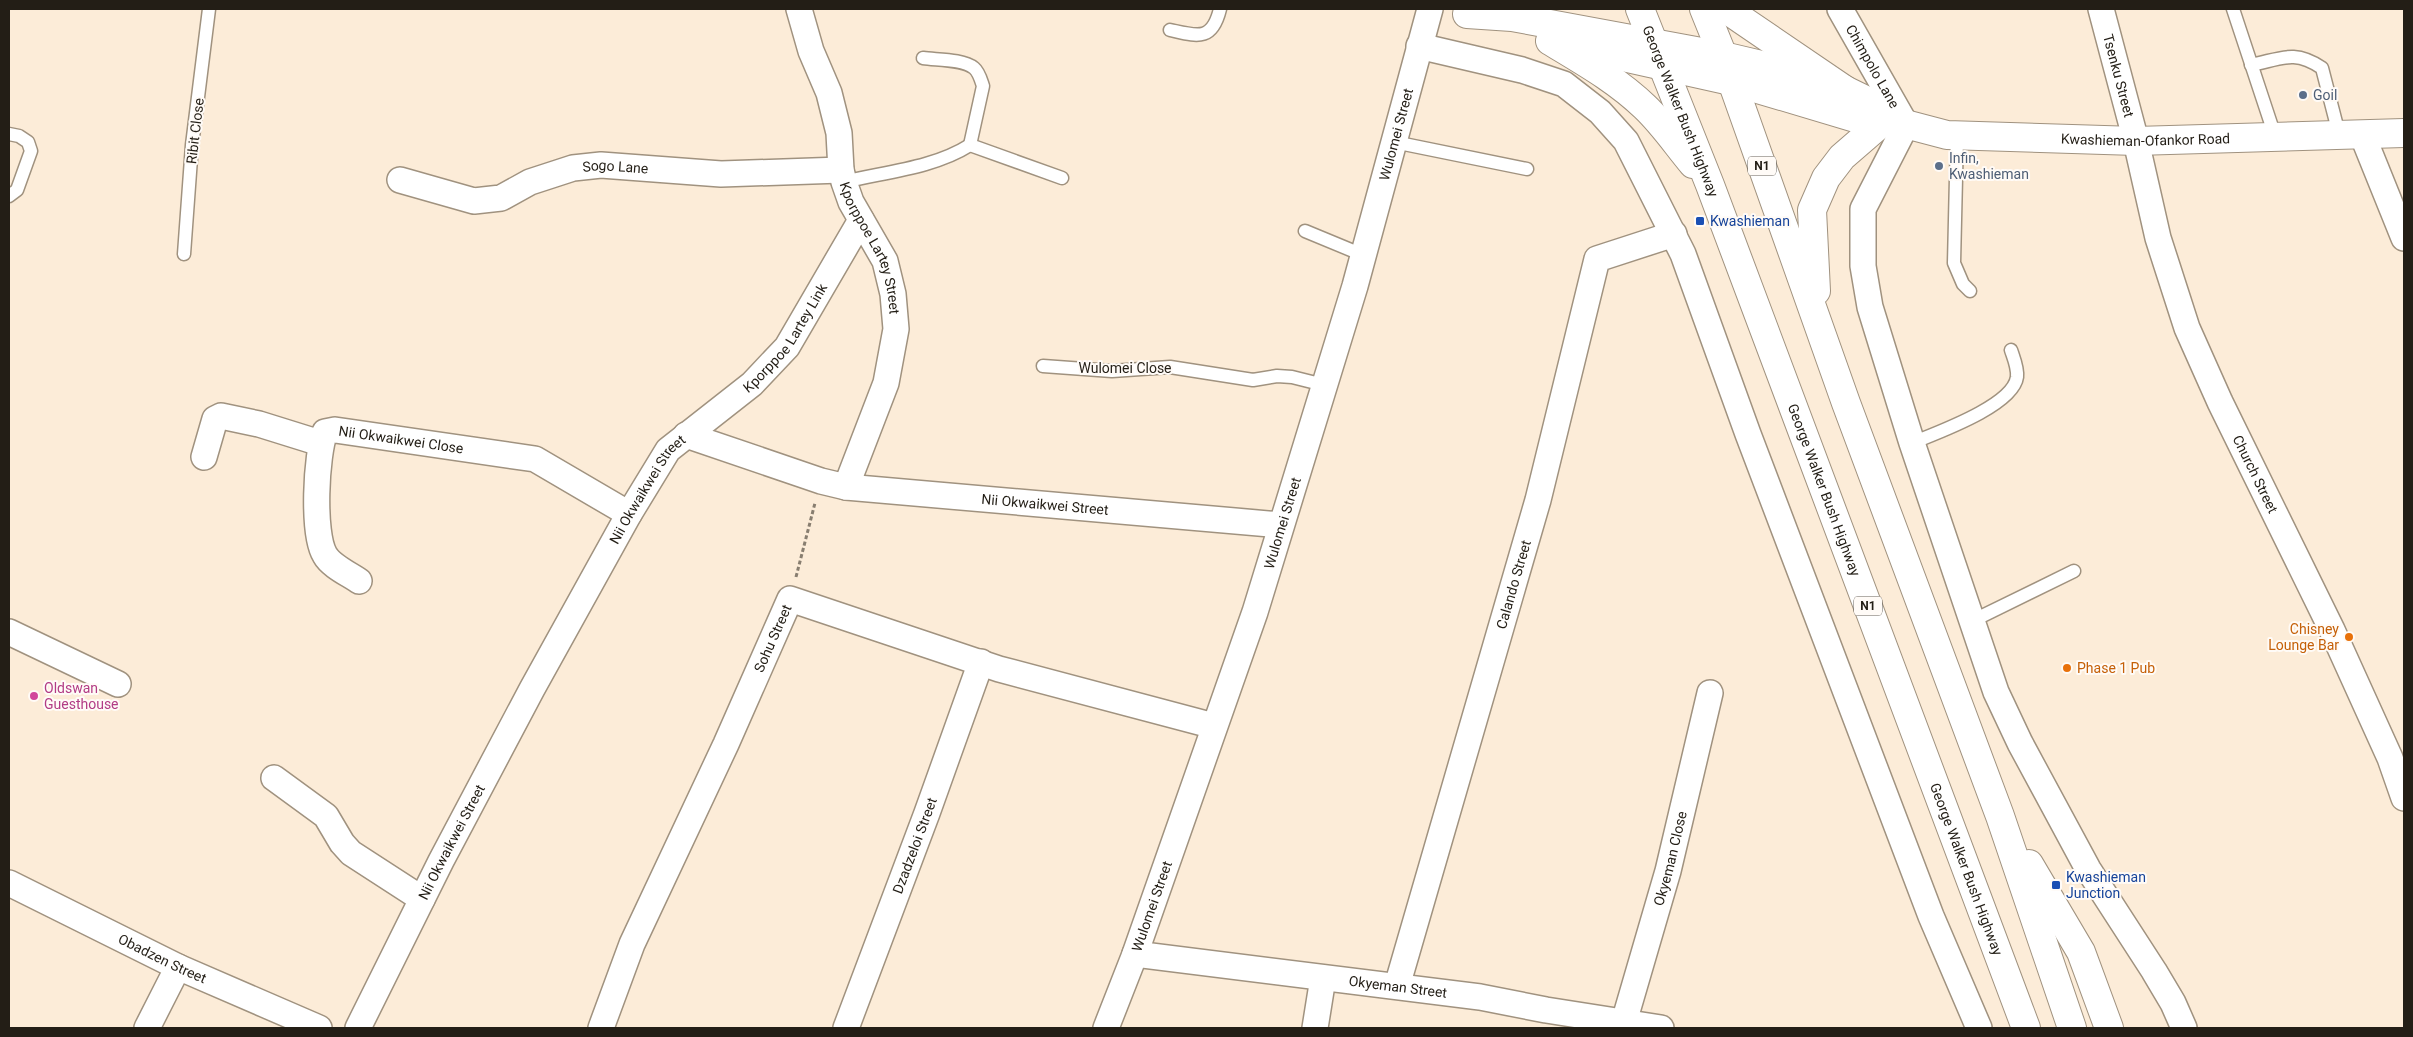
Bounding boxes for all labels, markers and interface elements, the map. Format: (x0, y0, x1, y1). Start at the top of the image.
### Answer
street label: Chimpolo Lane (1843, 22, 1903, 111)
street label: George Walker Bush Highway (1639, 23, 1722, 199)
street label: Tsenku Street (2100, 32, 2137, 119)
street label: Wulomei Street (1376, 86, 1416, 182)
place label: Goil (2313, 87, 2337, 103)
marker: Goil (2297, 89, 2309, 101)
street label: Ribit Close (183, 97, 207, 165)
street label: Kwashieman-Ofankor Road (2061, 130, 2230, 149)
place label: Infin, Kwashieman (1949, 150, 2029, 182)
street label: Sogo Lane (582, 157, 649, 177)
road number: N1 (1748, 157, 1776, 176)
marker: Infin, Kwashieman (1933, 160, 1945, 172)
street label: Kporppoe Lartey Street (837, 180, 903, 315)
place label: Kwashieman (1710, 213, 1790, 229)
marker: Kwashieman (1694, 215, 1706, 227)
street label: Kporppoe Lartey Link (740, 280, 831, 396)
street label: Wulomei Close (1078, 360, 1172, 376)
street label: George Walker Bush Highway (1785, 401, 1864, 579)
street label: Nii Okwaikwei Close (338, 423, 464, 457)
street label: Nii Okwaikwei Street (606, 431, 689, 547)
street label: Church Street (2230, 433, 2281, 516)
street label: Wulomei Street (1261, 475, 1304, 571)
street label: Nii Okwaikwei Street (981, 491, 1110, 518)
street label: Calando Street (1493, 538, 1534, 631)
road number: N1 (1854, 596, 1882, 616)
street label: Sohu Street (751, 602, 795, 675)
place label: Chisney Lounge Bar (2268, 621, 2339, 653)
marker: Chisney Lounge Bar (2343, 631, 2355, 643)
place label: Phase 1 Pub (2077, 660, 2155, 676)
marker: Phase 1 Pub (2061, 662, 2073, 674)
place label: Oldswan Guesthouse (44, 680, 119, 712)
marker: Oldswan Guesthouse (28, 690, 40, 702)
street label: George Walker Bush Highway (1927, 781, 2006, 958)
street label: Nii Okwaikwei Street (415, 782, 488, 902)
street label: Dzadzeloi Street (889, 795, 940, 896)
street label: Okyeman Close (1650, 810, 1690, 908)
street label: Wulomei Street (1128, 858, 1175, 954)
place label: Kwashieman Junction (2066, 869, 2146, 901)
marker: Kwashieman Junction (2050, 879, 2062, 891)
street label: Obadzen Street (116, 931, 209, 986)
street label: Okyeman Street (1348, 973, 1448, 1001)

